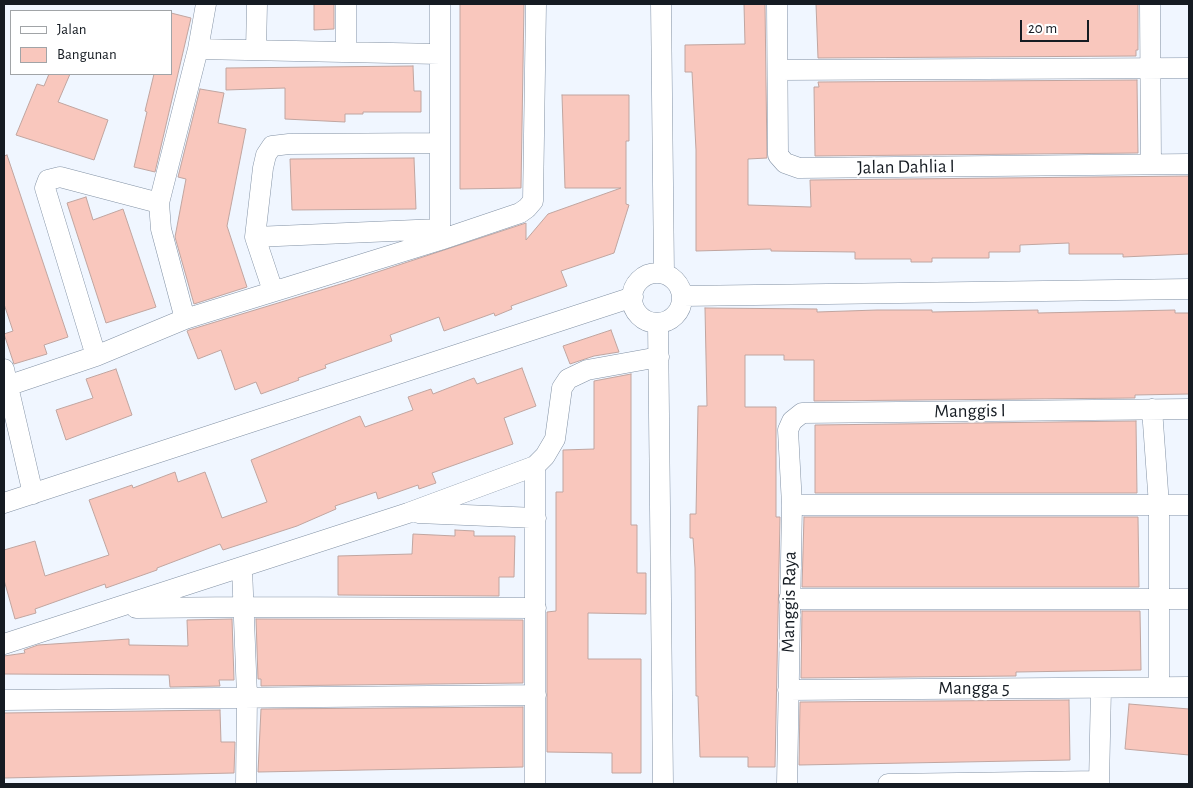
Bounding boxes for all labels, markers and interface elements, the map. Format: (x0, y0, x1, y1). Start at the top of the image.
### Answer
legend (10, 10, 172, 75)
scale bar (1023, 10, 1092, 42)
text: 20 m (1028, 21, 1057, 36)
text: Jalan (57, 22, 87, 37)
text: Bangunan (57, 47, 117, 62)
street label: Jalan Dahlia I (857, 155, 955, 179)
street label: Manggis I (934, 399, 1006, 423)
street label: Manggis Raya (777, 551, 801, 653)
street label: Mangga 5 (938, 677, 1010, 699)

